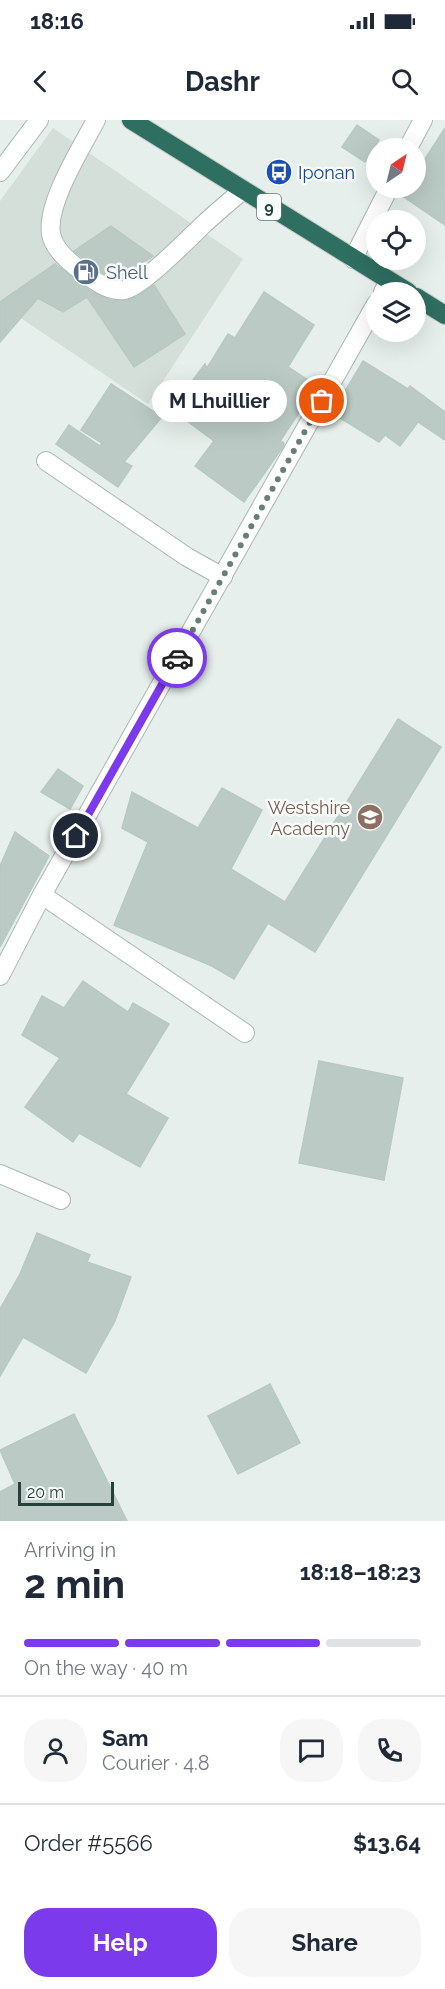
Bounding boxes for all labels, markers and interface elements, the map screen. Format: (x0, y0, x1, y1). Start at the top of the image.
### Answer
text: 18:16 (30, 8, 84, 34)
icon: back (24, 65, 57, 98)
icon: search (388, 65, 421, 98)
text: Dashr (185, 66, 260, 97)
north arrow (366, 138, 426, 198)
map controls (366, 138, 426, 342)
bus stop icon: Iponan (264, 157, 294, 187)
place label: Iponan (298, 162, 355, 183)
road number: 9 (257, 194, 281, 220)
button: locate (366, 210, 426, 270)
fuel station icon: Shell (71, 257, 101, 287)
place label: Shell (106, 262, 148, 283)
button: layers (366, 282, 426, 342)
pin (296, 375, 347, 426)
callout: M Lhuillier (151, 380, 286, 422)
icon: bag (305, 384, 338, 417)
text: M Lhuillier (169, 389, 270, 413)
courier (147, 628, 207, 688)
icon: car (161, 642, 194, 675)
place label: Westshire Academy (267, 797, 350, 839)
school or university icon: Westshire Academy (355, 802, 385, 832)
pin (50, 810, 101, 861)
icon: home (59, 819, 92, 852)
scale bar (18, 1479, 114, 1506)
text: 20 m (27, 1483, 64, 1502)
text: Arriving in (24, 1538, 116, 1562)
text: 18:18–18:23 (300, 1559, 421, 1585)
text: 2 min (24, 1561, 125, 1607)
text: On the way · 40 m (24, 1656, 188, 1680)
button: person (24, 1719, 87, 1782)
button: chat (280, 1719, 343, 1782)
button: phone (358, 1719, 421, 1782)
text: Sam (102, 1725, 149, 1751)
text: Courier · 4.8 (102, 1751, 210, 1775)
text: Order #5566 (24, 1830, 153, 1856)
text: $13.64 (353, 1830, 421, 1856)
button: Help (24, 1908, 217, 1977)
button: Share (229, 1908, 421, 1977)

